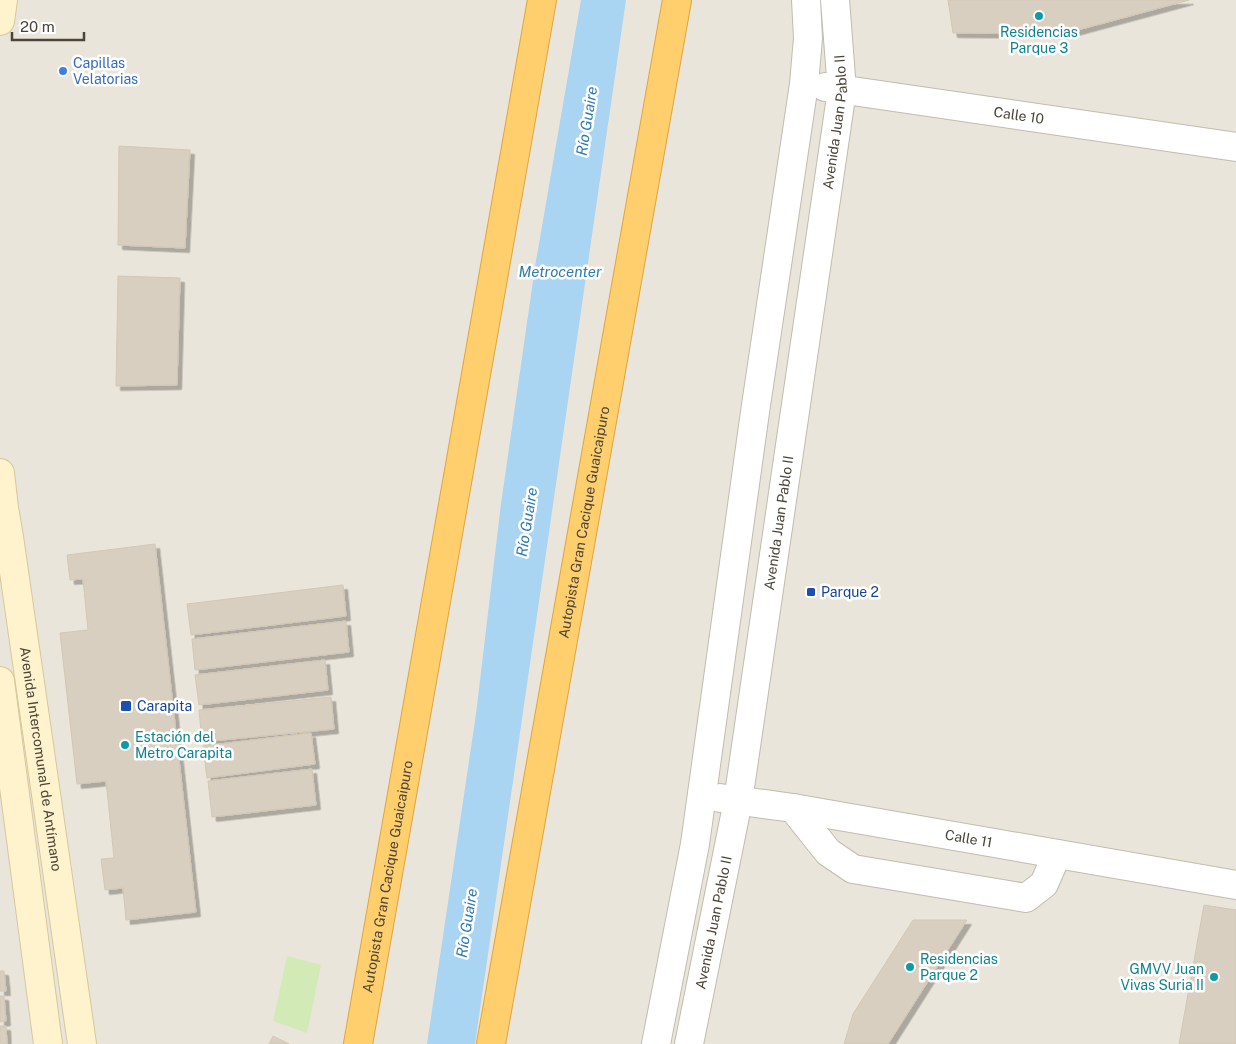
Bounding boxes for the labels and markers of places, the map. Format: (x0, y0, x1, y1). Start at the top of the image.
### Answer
marker: Residencias Parque 3 (1033, 10, 1045, 22)
place label: Residencias Parque 3 (1000, 24, 1078, 56)
place label: Capillas Velatorias (73, 55, 138, 87)
marker: Capillas Velatorias (57, 65, 69, 77)
place label: Parque 2 (821, 584, 879, 600)
marker: Parque 2 (805, 586, 817, 598)
place label: Carapita (137, 698, 192, 714)
marker: Carapita (119, 699, 133, 713)
place label: Estación del Metro Carapita (135, 729, 232, 761)
marker: Estación del Metro Carapita (119, 739, 131, 751)
place label: Residencias Parque 2 (920, 951, 998, 983)
marker: Residencias Parque 2 (904, 961, 916, 973)
place label: GMVV Juan Vivas Suria II (1121, 961, 1204, 993)
marker: GMVV Juan Vivas Suria II (1208, 971, 1220, 983)

